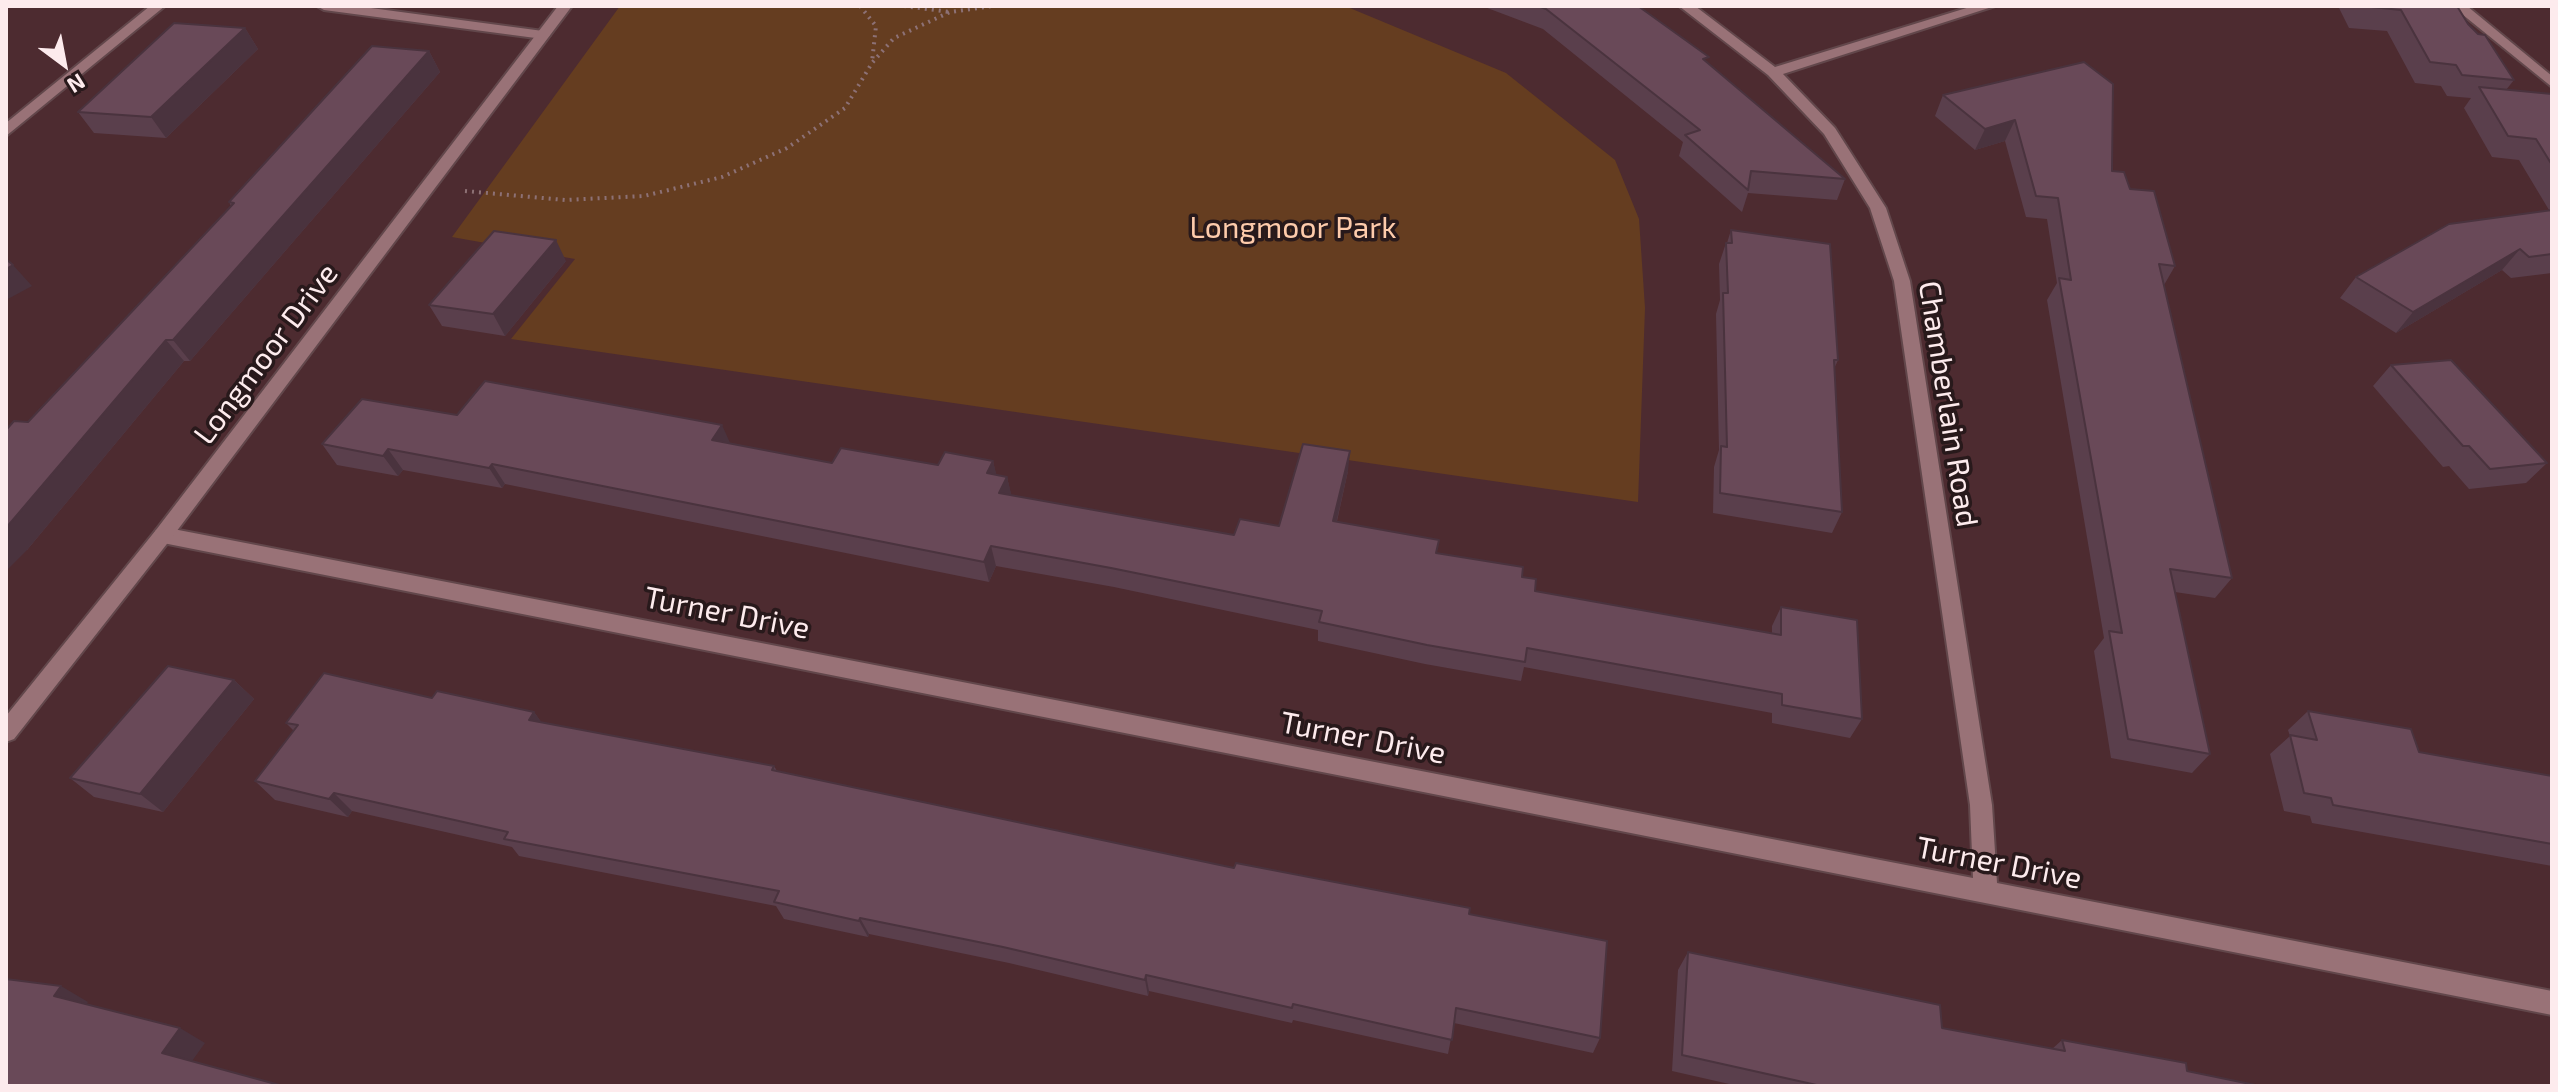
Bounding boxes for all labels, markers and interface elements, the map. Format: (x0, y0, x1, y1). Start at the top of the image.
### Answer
north arrow (24, 24, 104, 104)
text: N (63, 69, 90, 100)
park label: Longmoor Park (1190, 210, 1396, 246)
street label: Longmoor Drive (186, 257, 346, 451)
street label: Chamberlain Road (1911, 278, 1985, 530)
street label: Turner Drive (641, 579, 813, 647)
street label: Turner Drive (1277, 704, 1449, 772)
street label: Turner Drive (1913, 829, 2085, 897)

